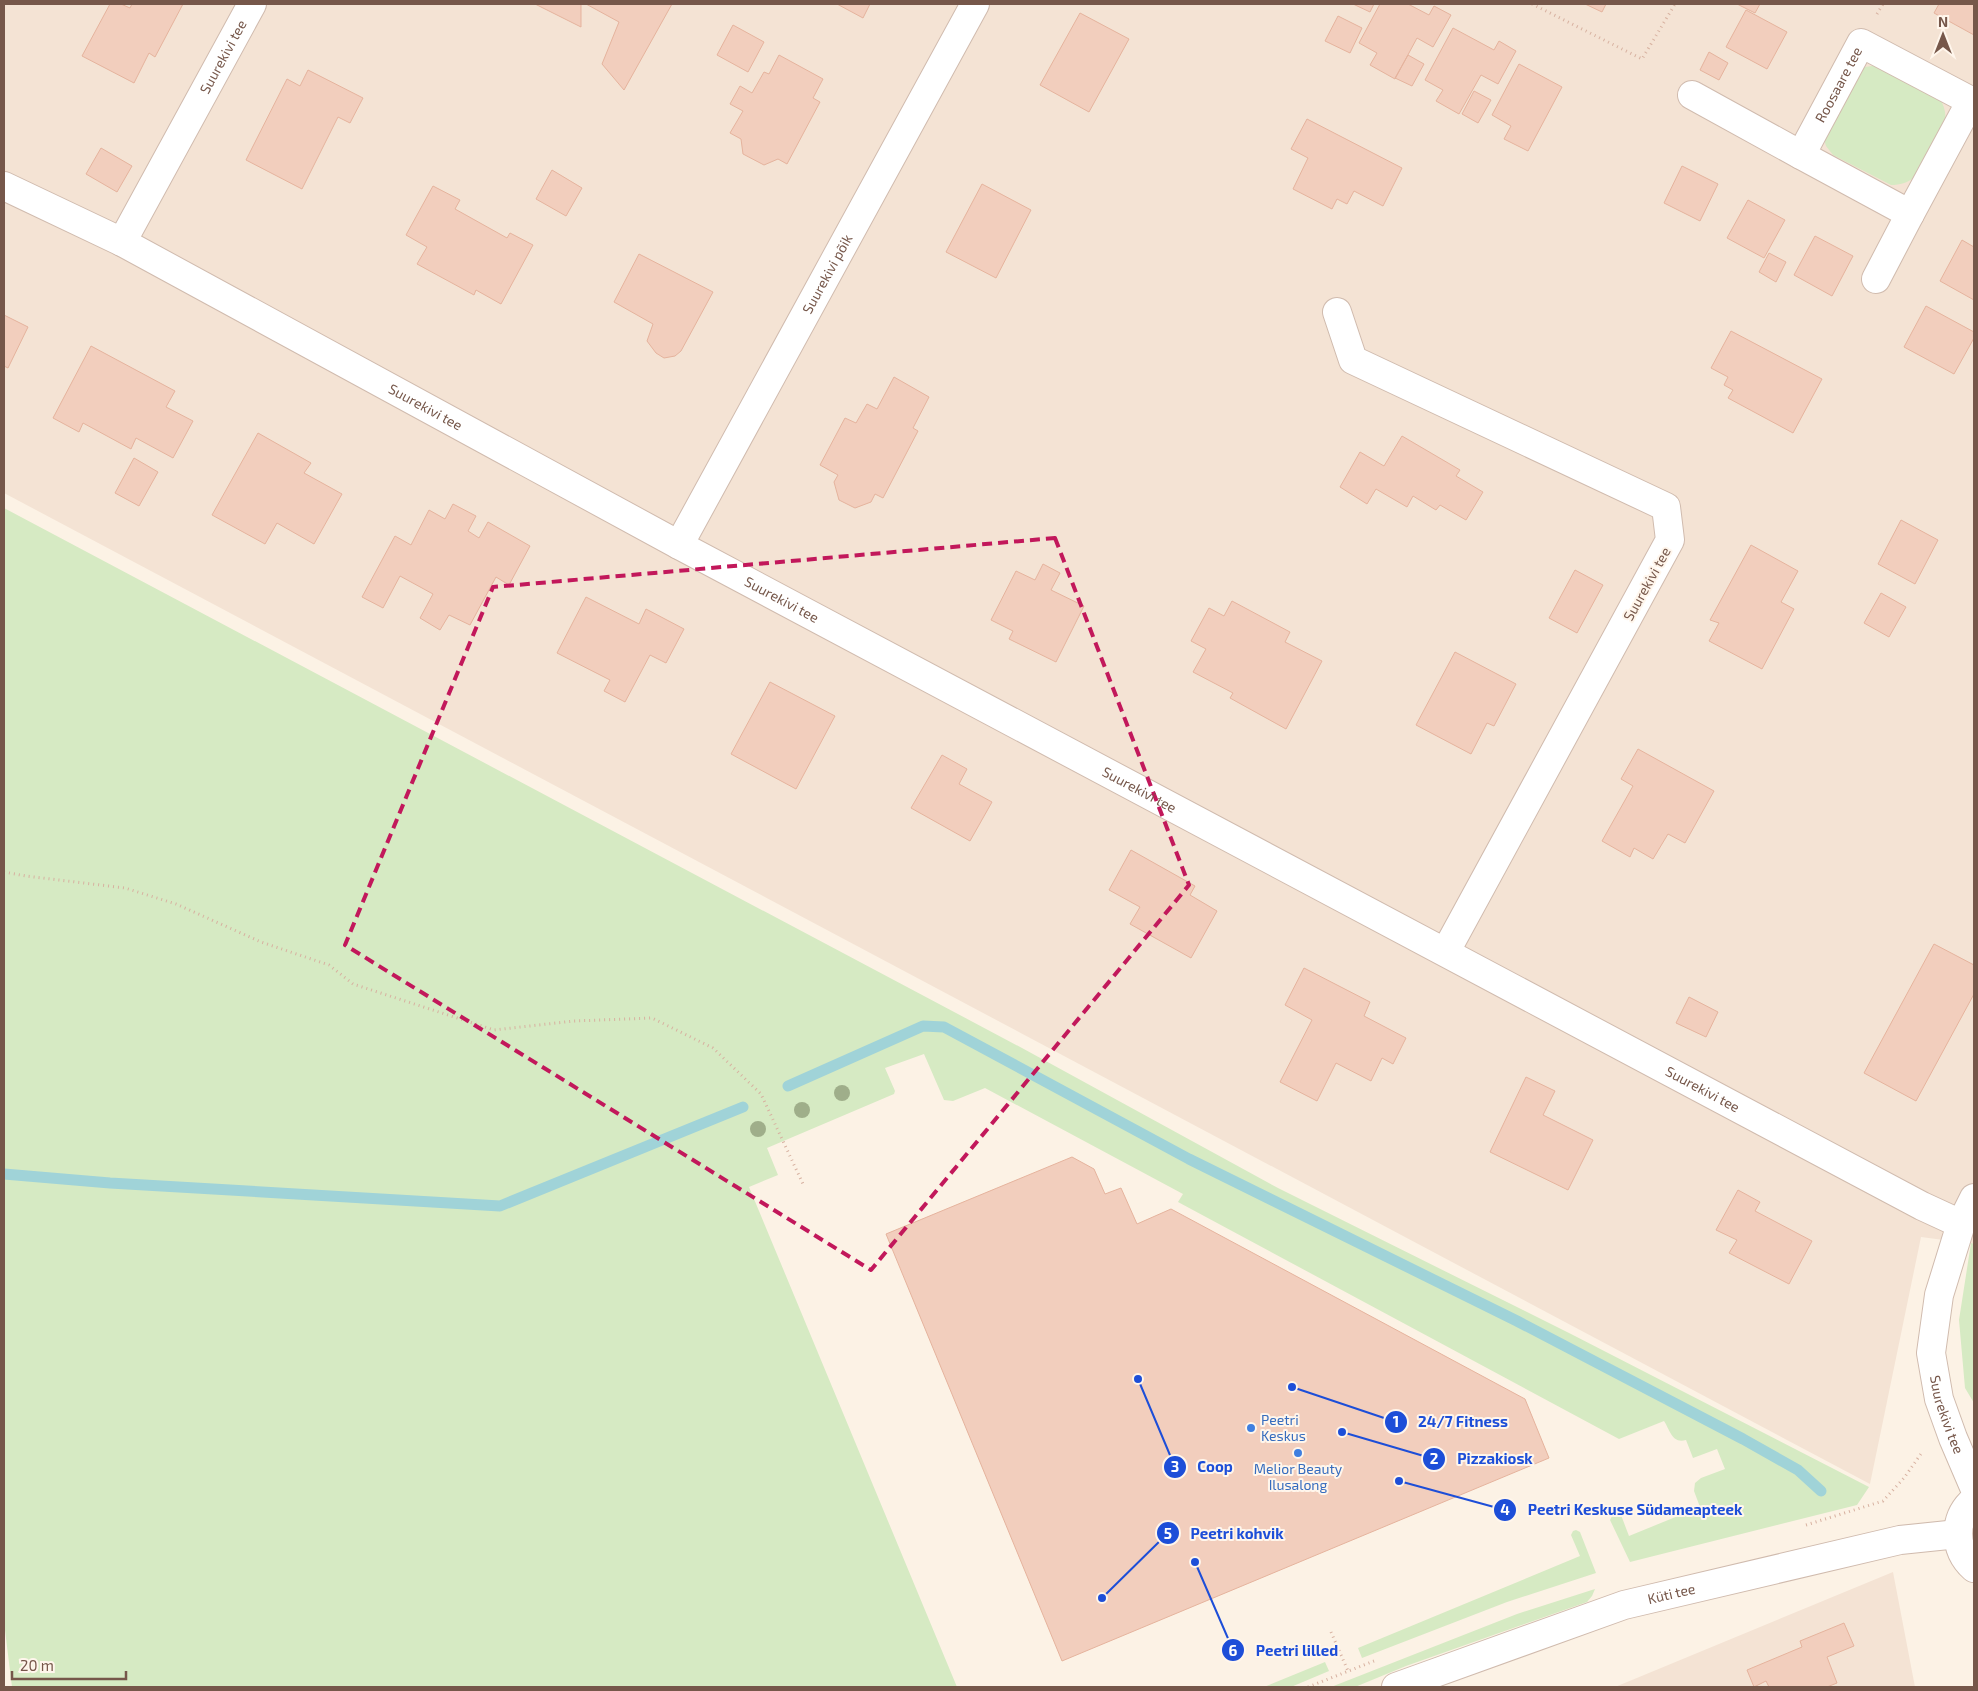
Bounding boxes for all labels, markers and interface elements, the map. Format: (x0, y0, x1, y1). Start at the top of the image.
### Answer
north arrow (1918, 10, 1968, 60)
text: N (1938, 13, 1948, 30)
street label: Suurekivi tee (196, 17, 250, 96)
street label: Roosaare tee (1811, 44, 1865, 125)
street label: Suurekivi põik (798, 231, 855, 316)
street label: Suurekivi tee (386, 380, 466, 434)
street label: Suurekivi tee (1619, 544, 1674, 624)
street label: Suurekivi tee (742, 573, 822, 626)
street label: Suurekivi tee (1099, 763, 1180, 816)
street label: Suurekivi tee (1663, 1062, 1743, 1116)
street label: Suurekivi tee (1927, 1374, 1968, 1456)
callout: 24/7 Fitness (1384, 1407, 1518, 1437)
place label: Peetri Keskus (1261, 1411, 1306, 1444)
text: 1 (1393, 1412, 1399, 1430)
text: 24/7 Fitness (1418, 1412, 1508, 1430)
marker: Peetri Keskus (1245, 1422, 1257, 1434)
callout: Pizzakiosk (1422, 1444, 1542, 1474)
marker: Melior Beauty Ilusalong (1292, 1447, 1304, 1459)
text: 2 (1430, 1449, 1439, 1467)
text: Pizzakiosk (1457, 1449, 1533, 1467)
callout: Coop (1162, 1452, 1243, 1482)
text: 3 (1171, 1457, 1179, 1475)
text: Coop (1197, 1457, 1233, 1475)
place label: Melior Beauty Ilusalong (1254, 1460, 1343, 1493)
callout: Peetri Keskuse Südameapteek (1493, 1495, 1752, 1525)
text: 4 (1500, 1500, 1510, 1518)
text: Peetri Keskuse Südameapteek (1528, 1500, 1743, 1518)
callout: Peetri kohvik (1156, 1518, 1294, 1548)
text: 5 (1164, 1524, 1172, 1542)
text: Peetri kohvik (1190, 1524, 1284, 1542)
street label: Küti tee (1646, 1580, 1697, 1607)
callout: Peetri lilled (1220, 1635, 1348, 1665)
text: 6 (1229, 1641, 1238, 1659)
text: Peetri lilled (1256, 1641, 1338, 1659)
scale bar (12, 1648, 126, 1680)
text: 20 m (20, 1656, 54, 1674)

